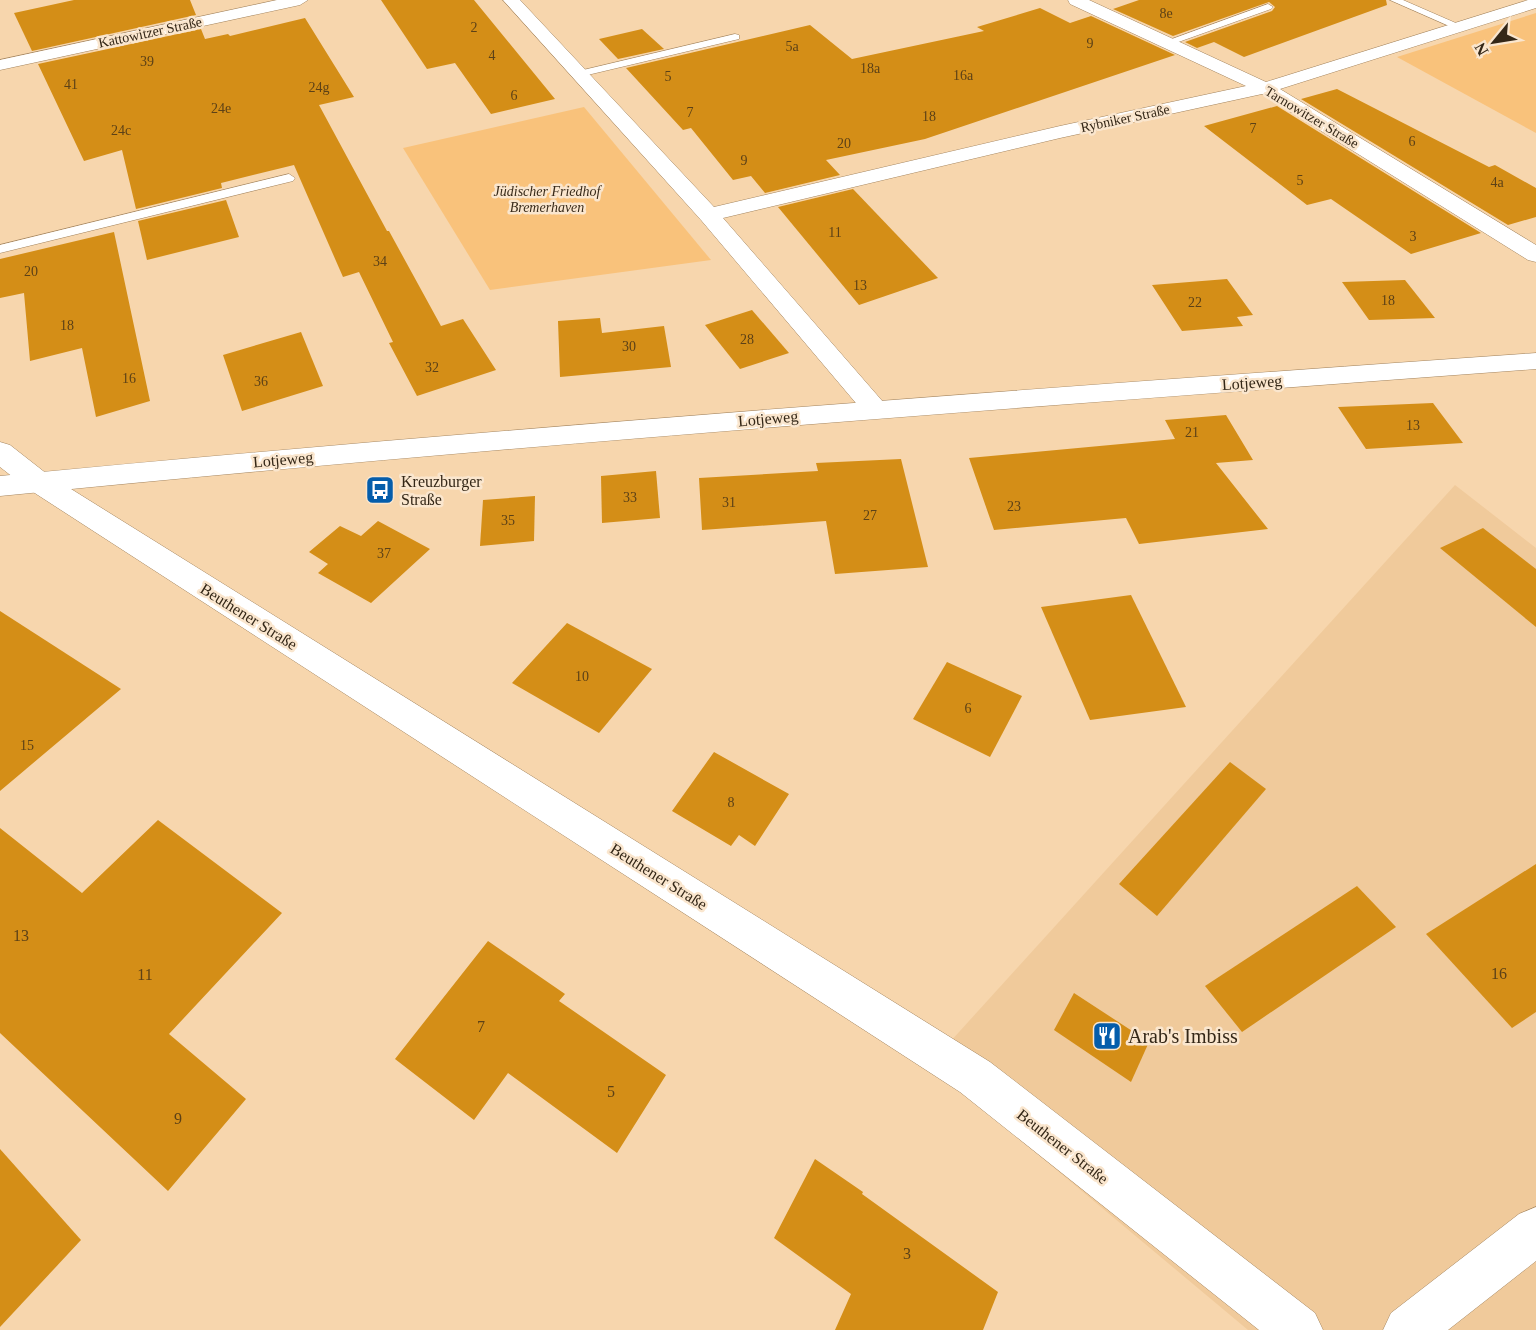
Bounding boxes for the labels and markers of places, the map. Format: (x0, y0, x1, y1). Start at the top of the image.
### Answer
place label: Kreuzburger Straße (401, 473, 482, 508)
bus stop icon: Kreuzburger Straße (364, 474, 396, 506)
restaurant icon: Arab's Imbiss (1091, 1020, 1123, 1052)
place label: Arab's Imbiss (1128, 1025, 1238, 1047)

